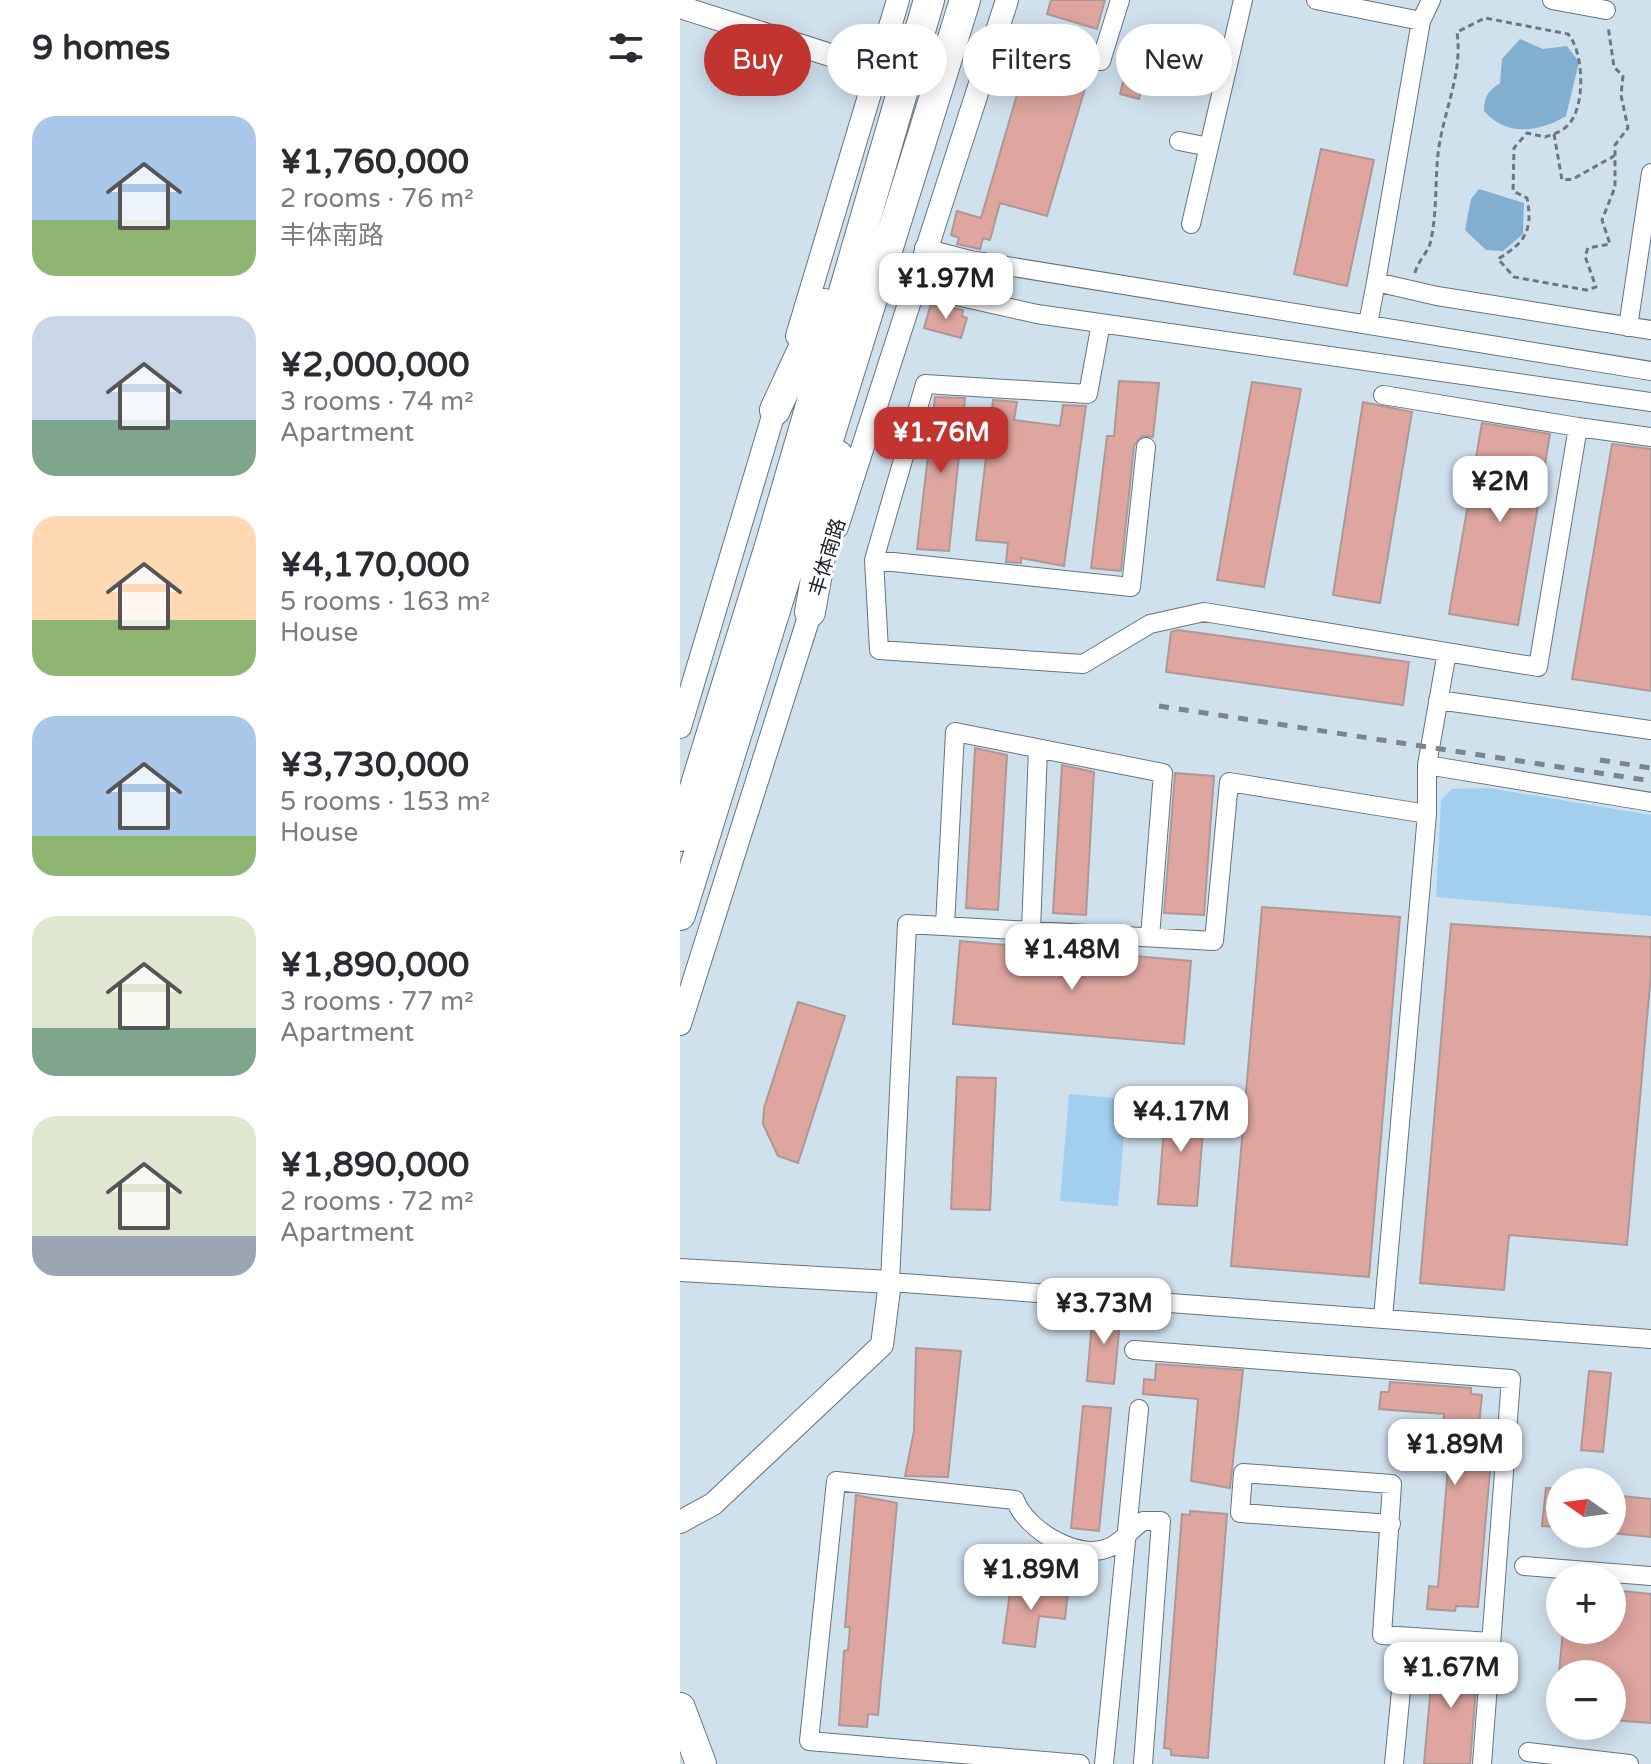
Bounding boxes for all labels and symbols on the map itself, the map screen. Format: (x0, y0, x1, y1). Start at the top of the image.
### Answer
pin: ¥1.97M (881, 253, 1011, 321)
pin: ¥1.76M (876, 407, 1006, 475)
pin: ¥2M (1461, 456, 1539, 524)
street label: 丰体南路 (805, 516, 851, 599)
pin: ¥1.48M (1007, 924, 1137, 992)
pin: ¥4.17M (1116, 1086, 1246, 1154)
pin: ¥3.73M (1039, 1278, 1169, 1346)
pin: ¥1.89M (1390, 1419, 1520, 1487)
north arrow (1546, 1468, 1626, 1548)
pin: ¥1.89M (966, 1544, 1096, 1612)
pin: ¥1.67M (1386, 1642, 1516, 1710)

